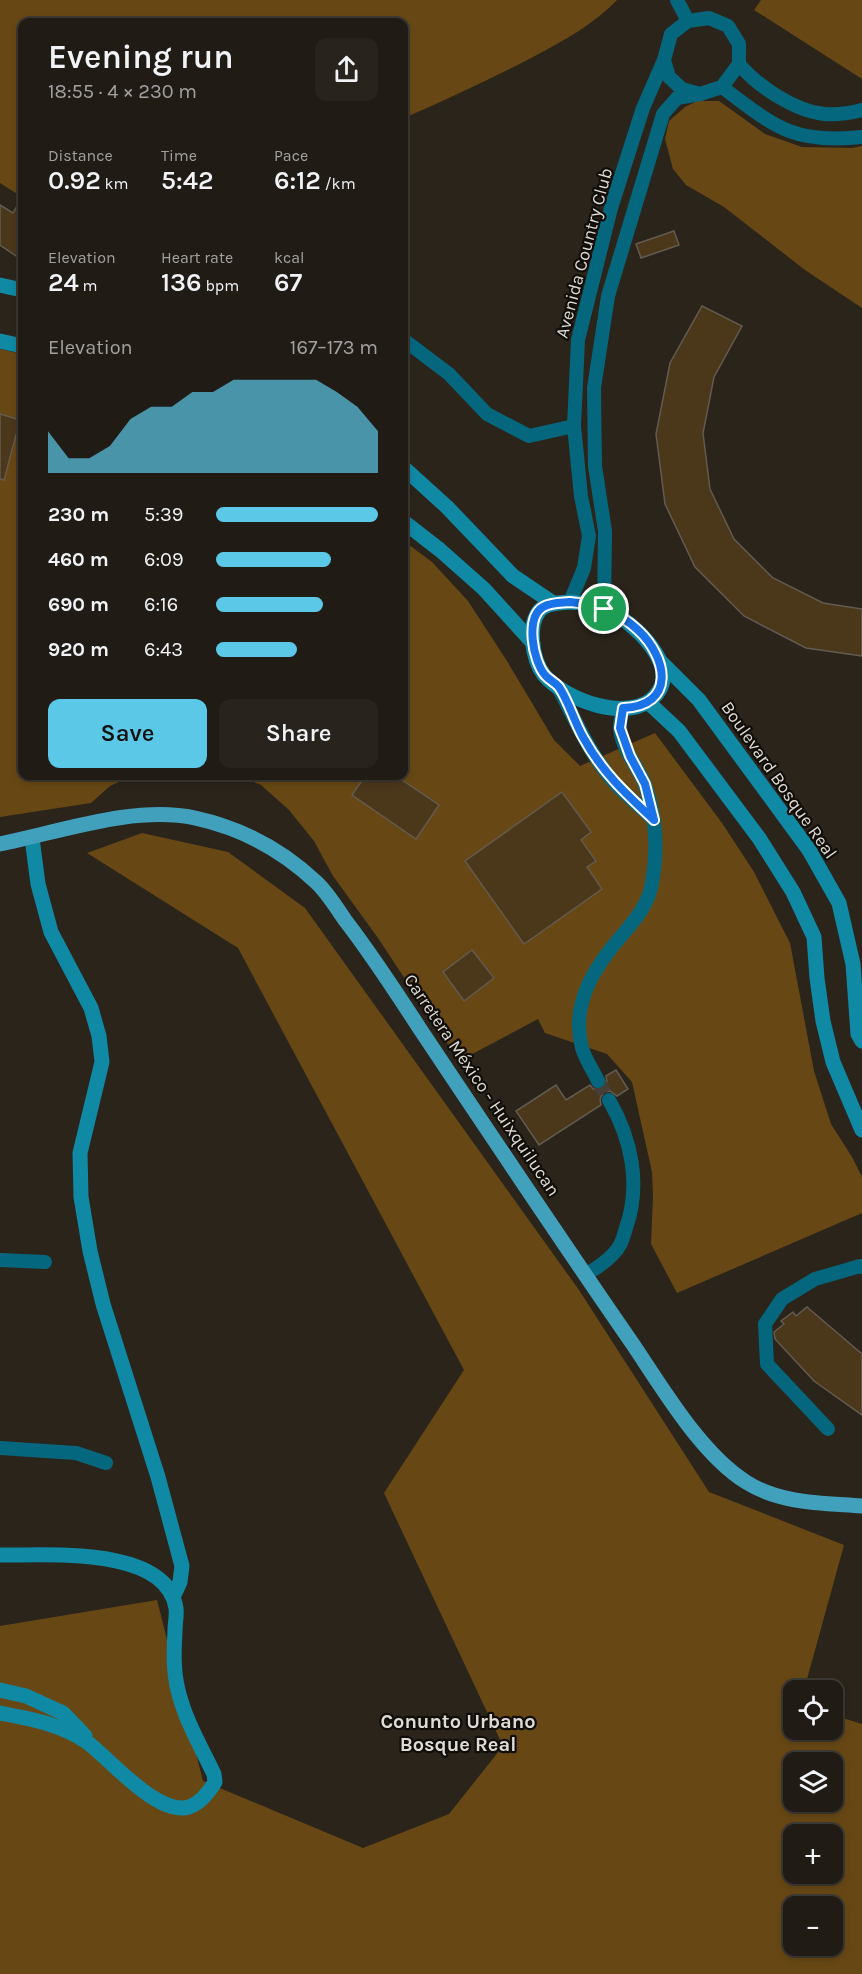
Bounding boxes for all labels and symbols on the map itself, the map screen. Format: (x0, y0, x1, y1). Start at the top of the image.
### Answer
street label: Avenida Country Club (551, 165, 617, 341)
pin (578, 583, 629, 634)
street label: Boulevard Bosque Real (716, 697, 842, 863)
street label: Carretera México - Huixquilucan (399, 970, 565, 1200)
district label: Conunto Urbano Bosque Real (380, 1710, 536, 1756)

